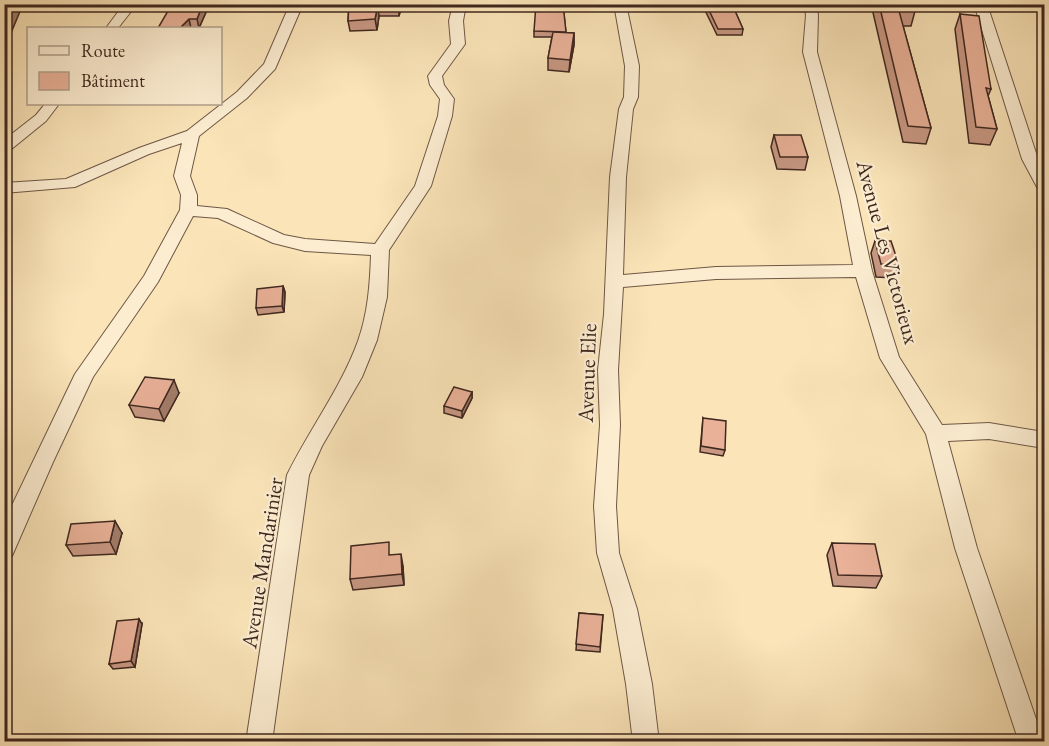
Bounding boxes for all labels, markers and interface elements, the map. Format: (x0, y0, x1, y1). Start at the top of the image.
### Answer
legend (27, 27, 222, 105)
text: Route (81, 39, 125, 62)
text: Bâtiment (81, 69, 145, 92)
street label: Avenue Les Victorieux (849, 156, 927, 348)
street label: Avenue Elie (571, 323, 603, 424)
street label: Avenue Mandarinier (234, 475, 290, 652)

